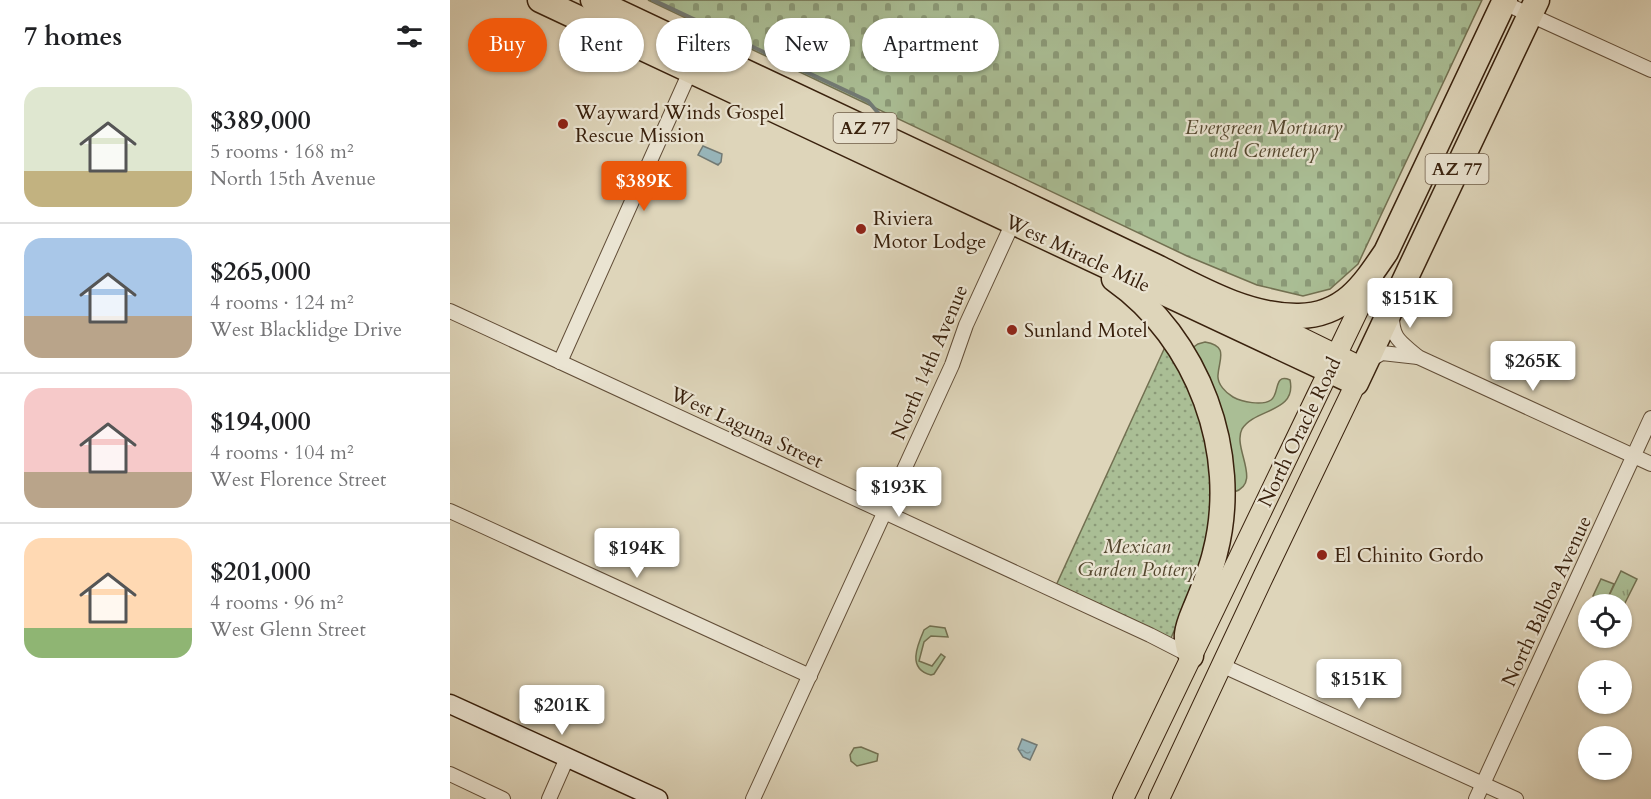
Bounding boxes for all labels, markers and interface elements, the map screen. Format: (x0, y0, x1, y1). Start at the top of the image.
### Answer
chip: Buy (468, 18, 547, 72)
chip: Rent (559, 18, 644, 72)
chip: Filters (656, 18, 752, 72)
chip: New (764, 18, 850, 72)
chip: Apartment (862, 18, 999, 72)
text: 7 homes (24, 19, 122, 54)
icon: filters (393, 20, 426, 53)
place label: Wayward Winds Gospel Rescue Mission (574, 99, 784, 149)
text: $389,000 (210, 103, 311, 138)
icon: home (72, 111, 144, 183)
road number: AZ 77 (834, 113, 896, 143)
park label: Evergreen Mortuary and Cemetery (1185, 114, 1343, 164)
marker: Wayward Winds Gospel Rescue Mission (556, 117, 570, 131)
text: 5 rooms · 168 m² (210, 138, 354, 165)
road number: AZ 77 (1426, 154, 1488, 184)
pin: $389K (602, 161, 686, 212)
text: North 15th Avenue (210, 165, 376, 192)
text: $389K (615, 167, 673, 194)
place label: Riviera Motor Lodge (873, 205, 986, 255)
street label: West Miracle Mile (1000, 208, 1155, 299)
marker: Riviera Motor Lodge (854, 222, 868, 236)
text: $265,000 (210, 254, 311, 289)
icon: home (72, 262, 144, 334)
pin: $151K (1368, 278, 1452, 329)
street label: North 14th Avenue (885, 281, 974, 444)
text: $151K (1381, 284, 1439, 311)
text: 4 rooms · 124 m² (210, 289, 354, 316)
text: West Blacklidge Drive (210, 316, 402, 343)
place label: Sunland Motel (1024, 317, 1148, 344)
marker: Sunland Motel (1005, 323, 1019, 337)
pin: $265K (1491, 341, 1575, 392)
text: $265K (1504, 347, 1562, 374)
street label: North Oracle Road (1251, 352, 1348, 512)
street label: West Laguna Street (665, 380, 828, 475)
text: $194,000 (210, 404, 311, 439)
icon: home (72, 412, 144, 484)
text: 4 rooms · 104 m² (210, 439, 354, 466)
text: West Florence Street (210, 466, 386, 493)
pin: $193K (857, 467, 941, 518)
text: $193K (870, 473, 928, 500)
street label: North Balboa Avenue (1495, 511, 1598, 691)
pin: $194K (595, 528, 679, 579)
park label: Mexican Garden Pottery (1078, 533, 1197, 583)
text: $194K (608, 534, 666, 561)
place label: El Chinito Gordo (1334, 542, 1484, 569)
marker: El Chinito Gordo (1315, 548, 1329, 562)
text: $201,000 (210, 554, 311, 589)
icon: home (72, 562, 144, 634)
text: 4 rooms · 96 m² (210, 589, 343, 616)
map controls (1578, 594, 1632, 780)
button: locate (1578, 594, 1632, 648)
text: West Glenn Street (210, 616, 366, 643)
pin: $151K (1317, 659, 1401, 710)
button: + (1578, 660, 1632, 714)
text: $151K (1330, 665, 1388, 692)
pin: $201K (520, 685, 604, 736)
text: $201K (533, 691, 591, 718)
button: − (1578, 726, 1632, 780)

